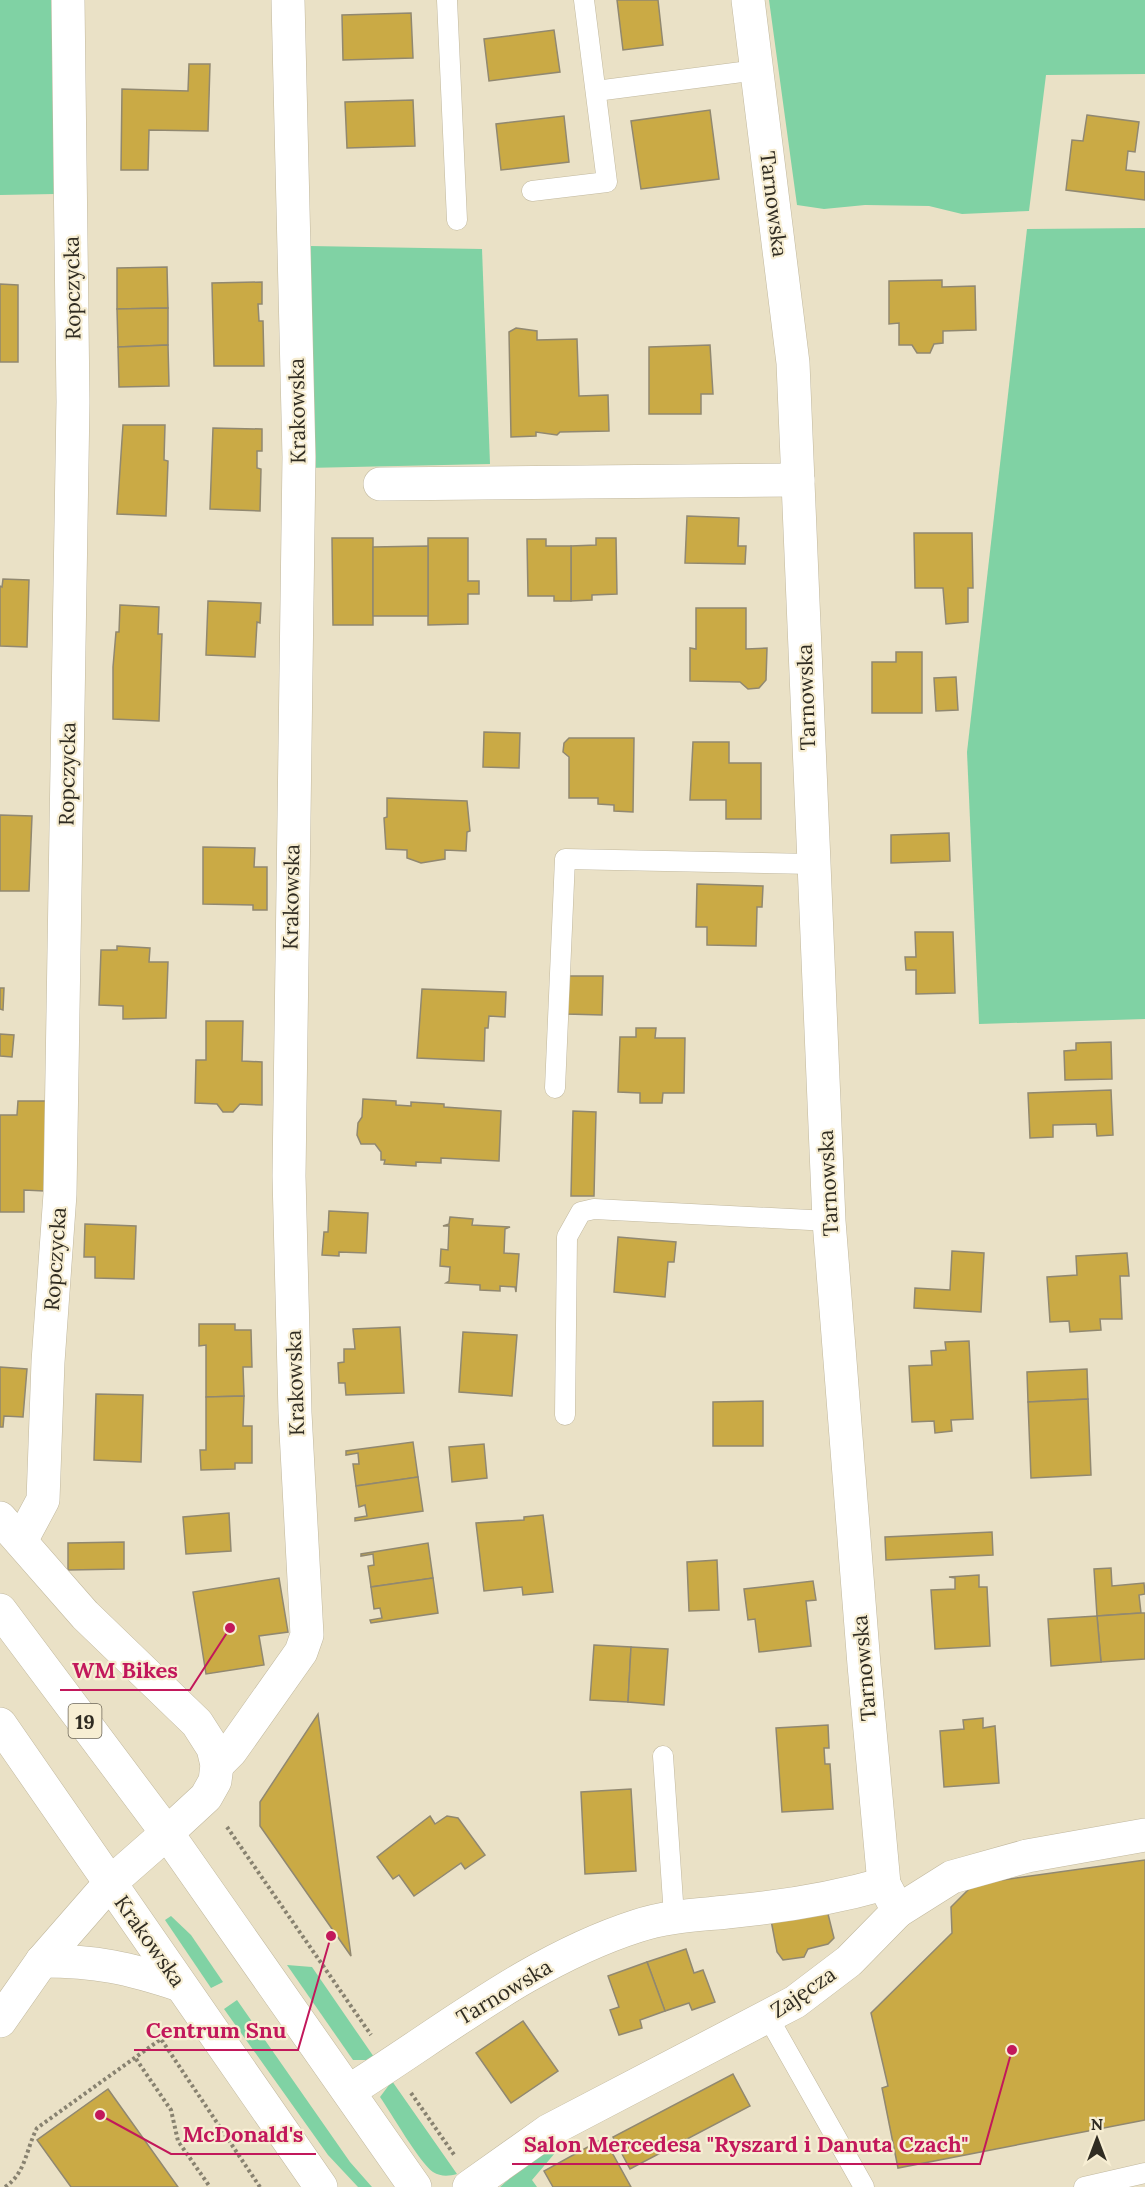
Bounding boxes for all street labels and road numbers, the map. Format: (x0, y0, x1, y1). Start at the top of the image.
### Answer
street label: Tarnowska (754, 150, 794, 259)
street label: Ropczycka (58, 236, 86, 340)
street label: Krakowska (283, 358, 311, 464)
street label: Tarnowska (791, 643, 821, 751)
street label: Ropczycka (53, 722, 81, 826)
street label: Krakowska (277, 844, 305, 950)
street label: Tarnowska (812, 1129, 844, 1237)
street label: Ropczycka (38, 1206, 72, 1312)
street label: Krakowska (280, 1329, 310, 1436)
street label: Tarnowska (846, 1614, 882, 1722)
road number: 19 (68, 1704, 101, 1738)
street label: Krakowska (109, 1890, 192, 1992)
street label: Tarnowska (451, 1953, 557, 2031)
street label: Zajęcza (765, 1960, 841, 2024)

